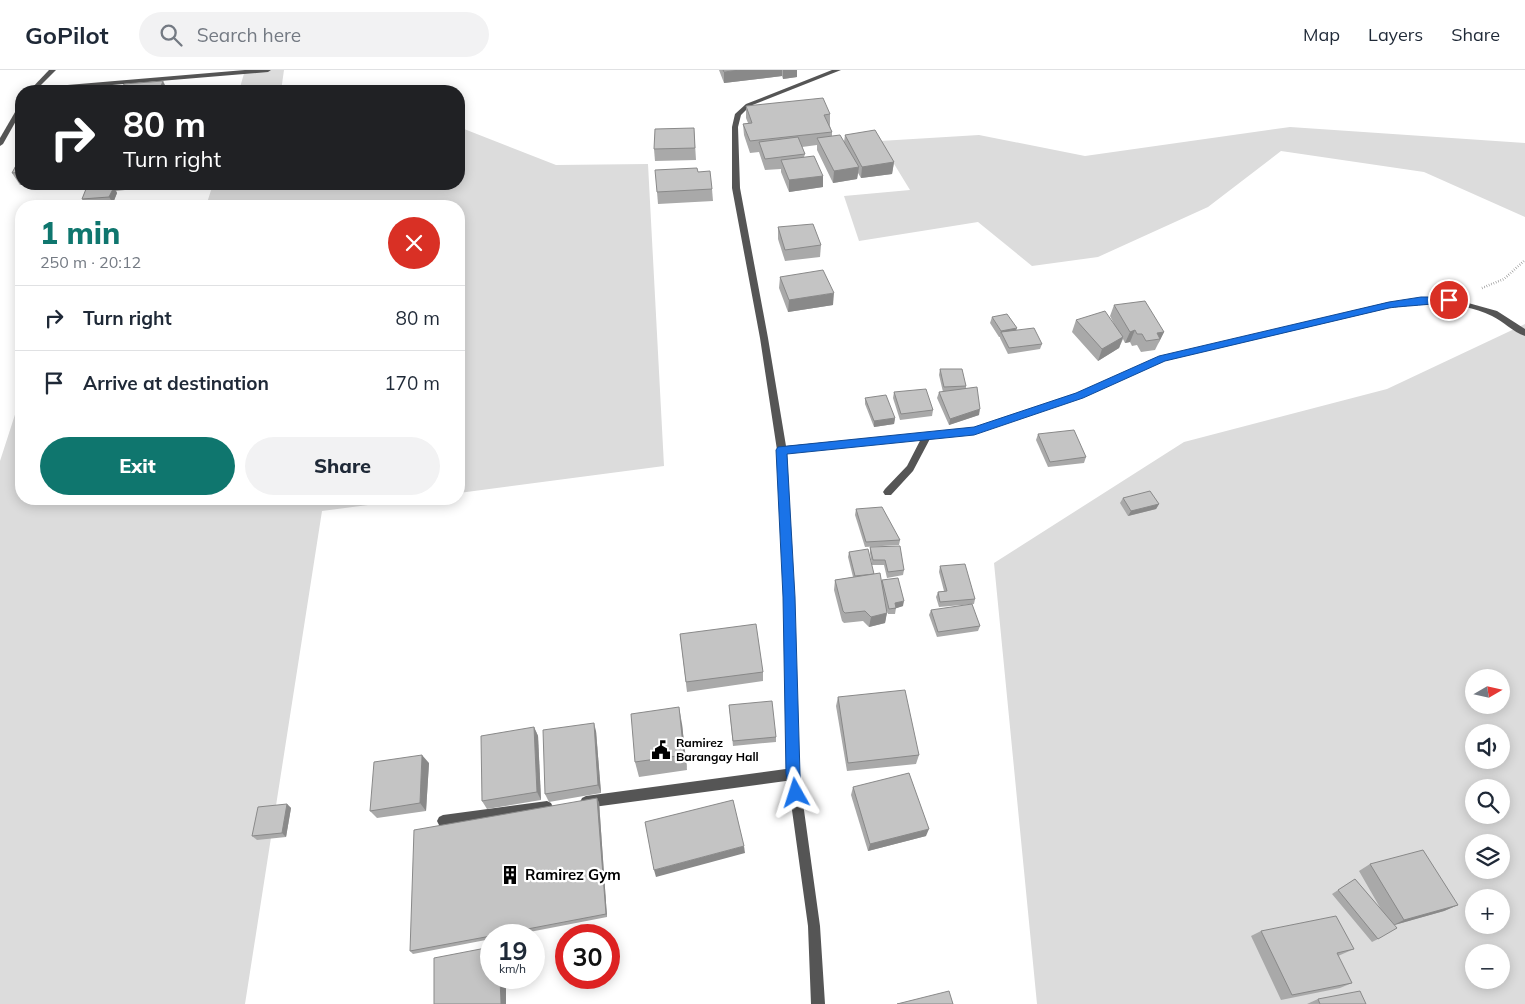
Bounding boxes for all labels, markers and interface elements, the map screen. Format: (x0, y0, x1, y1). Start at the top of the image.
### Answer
search box (139, 12, 489, 57)
text: GoPilot (25, 20, 109, 50)
icon: search (157, 21, 185, 49)
text: Search here (197, 23, 301, 47)
text: Map (1303, 23, 1340, 46)
text: Layers (1368, 23, 1423, 46)
text: Share (1451, 23, 1500, 46)
text: 80 m (123, 102, 206, 146)
icon: right (40, 105, 105, 170)
text: Turn right (123, 145, 221, 173)
text: 1 min (40, 214, 120, 252)
button: close (388, 217, 440, 269)
text: 250 m · 20:12 (40, 252, 141, 272)
pin (1428, 279, 1470, 321)
icon: arrive (1435, 286, 1463, 314)
icon: right (40, 304, 68, 332)
text: Turn right (83, 306, 172, 330)
text: 80 m (396, 306, 440, 330)
icon: arrive (40, 369, 68, 397)
text: Arrive at destination (83, 371, 269, 395)
text: 170 m (384, 371, 440, 395)
button: Exit (40, 437, 235, 495)
button: Share (245, 437, 440, 495)
north arrow (1465, 669, 1510, 714)
map controls (1465, 669, 1510, 989)
button: sound (1465, 724, 1510, 769)
place label: Ramirez Barangay Hall (676, 735, 759, 764)
public building icon: Ramirez Barangay Hall (650, 739, 672, 761)
position arrow (769, 766, 821, 818)
button: search (1465, 779, 1510, 824)
button: layers (1465, 834, 1510, 879)
building icon: Ramirez Gym (499, 864, 521, 886)
place label: Ramirez Gym (525, 865, 621, 884)
button: + (1465, 889, 1510, 934)
speed limit sign: 30 (555, 924, 620, 989)
text: 19 (497, 935, 528, 966)
button: − (1465, 944, 1510, 989)
text: km/h (499, 961, 526, 976)

